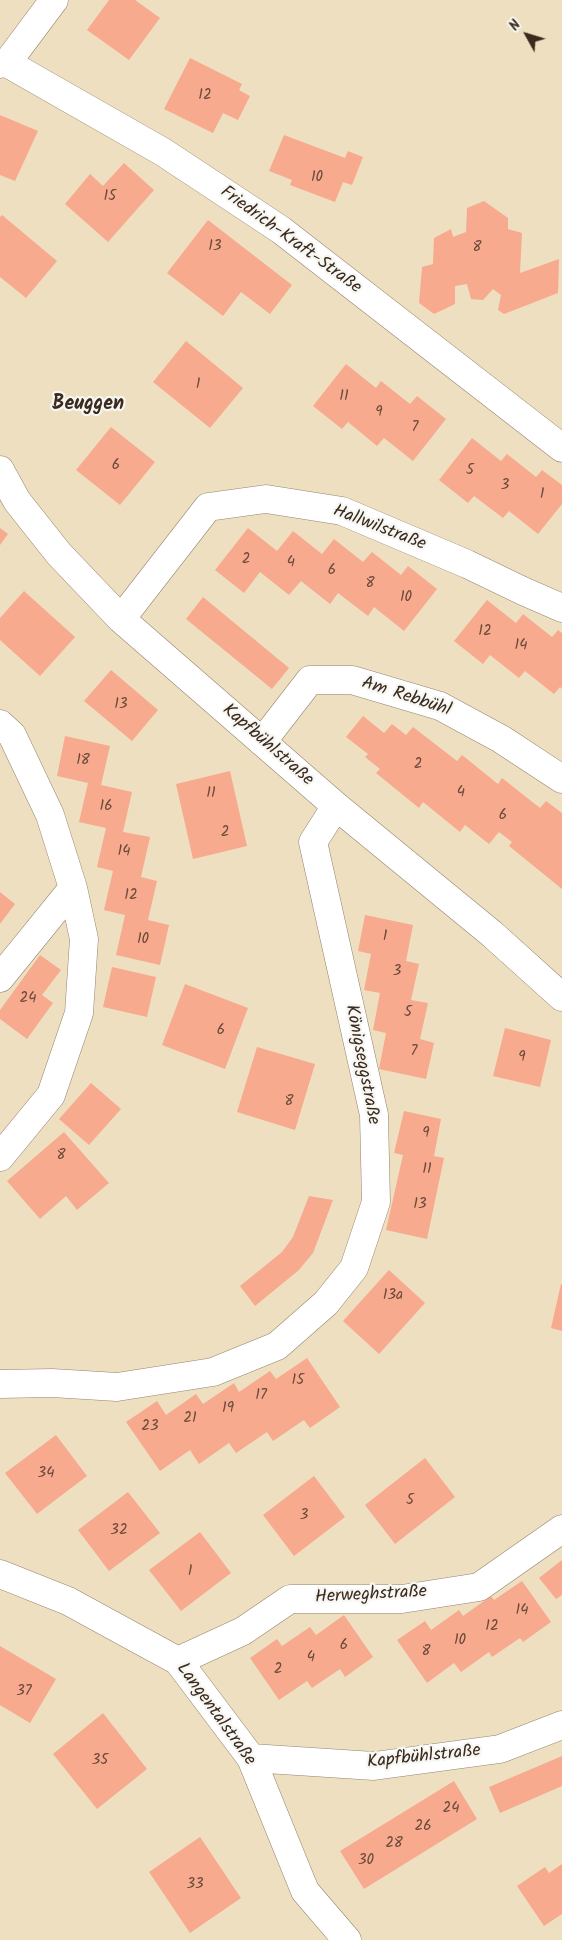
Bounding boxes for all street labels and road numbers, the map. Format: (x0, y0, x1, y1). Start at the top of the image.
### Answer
street label: Friedrich-Kraft-Straße (215, 182, 365, 300)
street label: Hallwilstraße (329, 501, 429, 557)
street label: Am Rebbühl (359, 673, 453, 723)
street label: Kapfbühlstraße (217, 700, 317, 792)
street label: Königseggstraße (339, 1003, 383, 1127)
street label: Herweghstraße (314, 1582, 428, 1610)
street label: Langentalstraße (171, 1659, 259, 1771)
street label: Kapfbühlstraße (366, 1741, 482, 1775)

